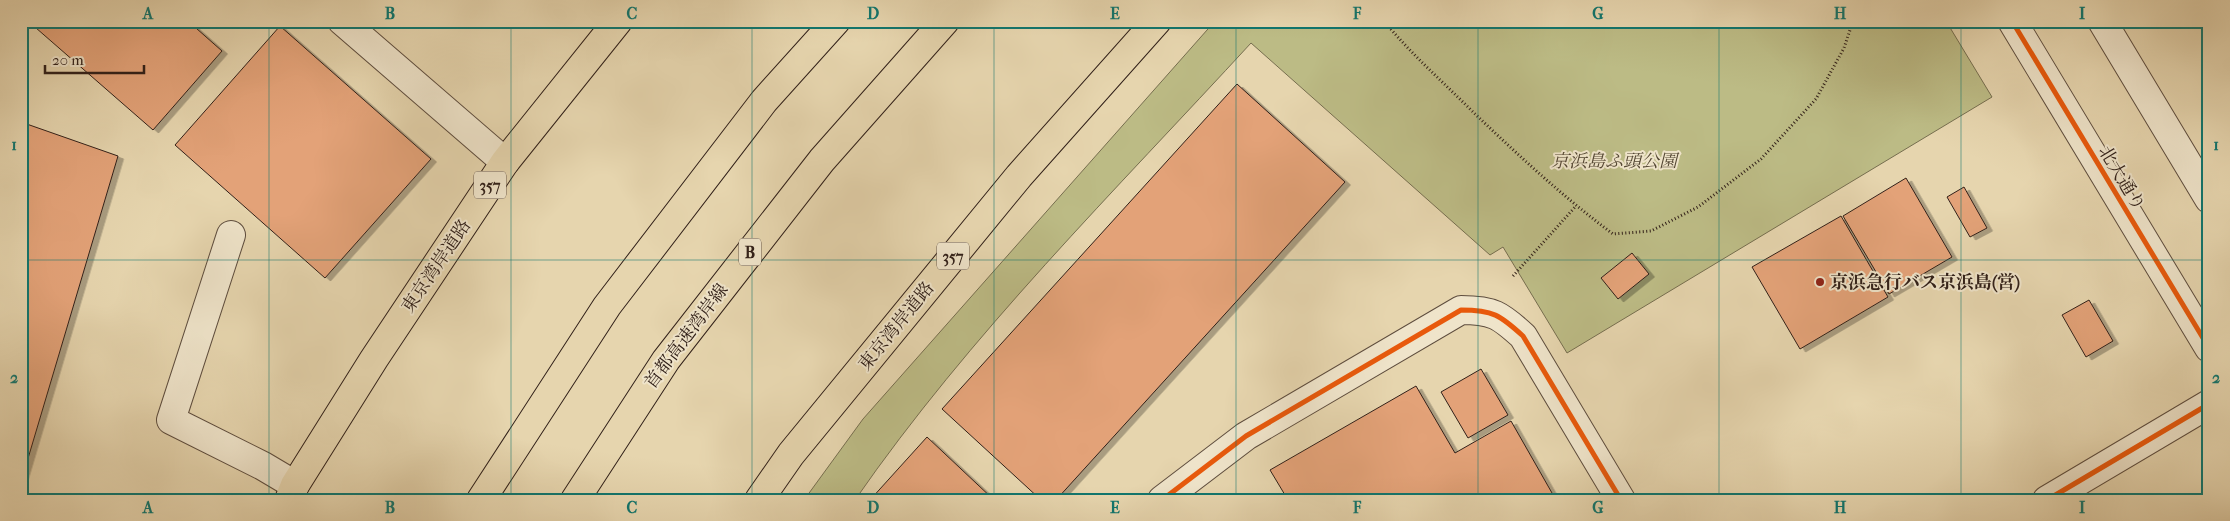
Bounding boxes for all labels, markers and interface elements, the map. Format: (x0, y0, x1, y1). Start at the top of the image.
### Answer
text: A (142, 4, 154, 23)
text: B (385, 4, 395, 23)
text: C (627, 4, 638, 23)
text: D (867, 4, 879, 23)
text: E (1110, 4, 1120, 23)
text: F (1352, 4, 1362, 23)
text: G (1592, 4, 1604, 23)
text: H (1834, 4, 1847, 23)
text: I (2079, 4, 2086, 23)
scale bar (45, 42, 144, 74)
text: 20 m (52, 51, 84, 69)
text: 1 (11, 135, 17, 154)
text: 1 (2213, 135, 2219, 154)
street label: 北大通り (2094, 142, 2149, 215)
park label: 京浜島ふ頭公園 (1551, 151, 1680, 172)
road number: 357 (474, 172, 506, 198)
street label: 東京湾岸道路 (398, 216, 475, 317)
road number: B (739, 238, 761, 266)
road number: 357 (937, 242, 969, 270)
place label: 京浜急行バス京浜島(営) (1830, 272, 2020, 293)
marker: 京浜急行バス京浜島(営) (1814, 276, 1826, 288)
street label: 東京湾岸道路 (854, 278, 939, 375)
street label: 首都高速湾岸線 (640, 280, 733, 393)
text: 2 (10, 368, 18, 387)
text: 2 (2212, 368, 2220, 387)
text: A (142, 498, 154, 517)
text: B (385, 498, 395, 517)
text: C (627, 498, 638, 517)
text: D (867, 498, 879, 517)
text: E (1110, 498, 1120, 517)
text: F (1352, 498, 1362, 517)
text: G (1592, 498, 1604, 517)
text: H (1834, 498, 1847, 517)
text: I (2079, 498, 2086, 517)

